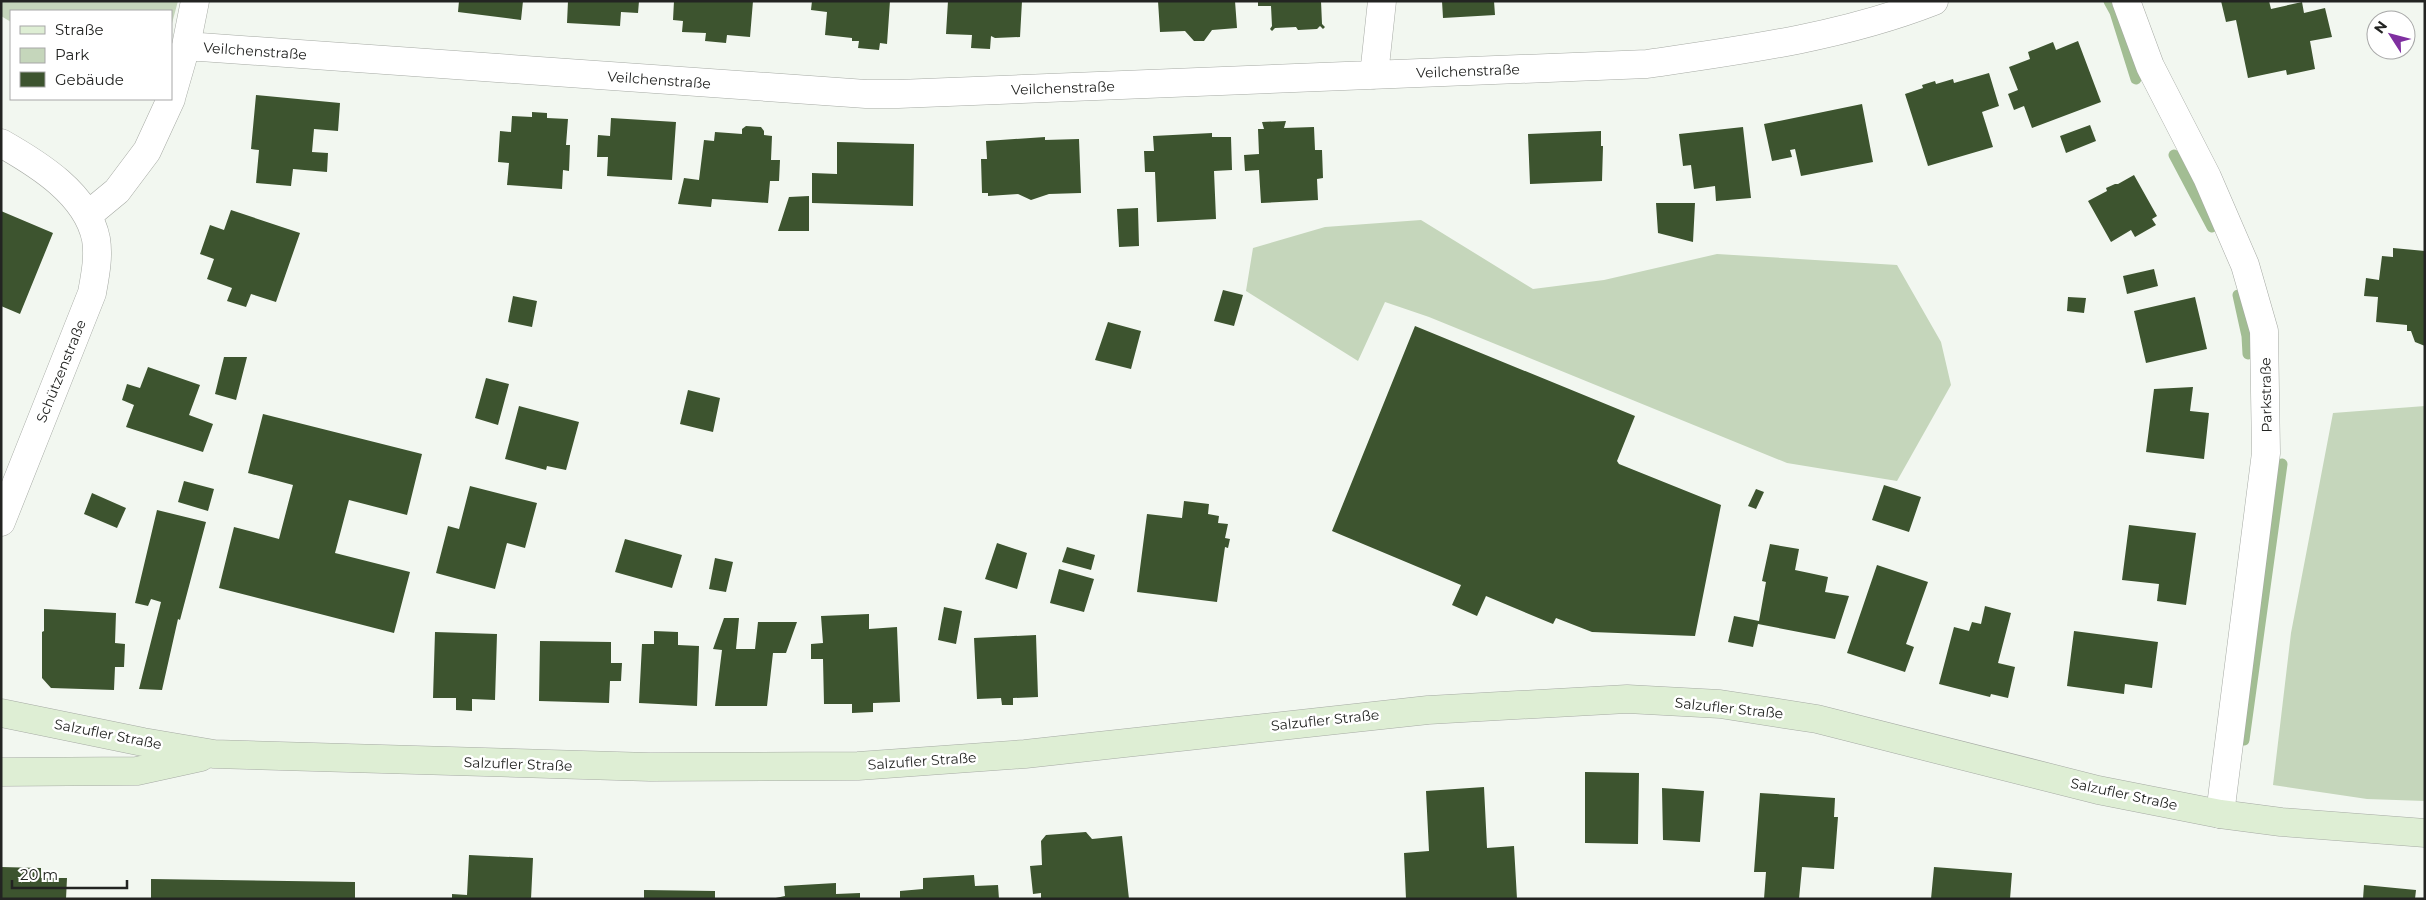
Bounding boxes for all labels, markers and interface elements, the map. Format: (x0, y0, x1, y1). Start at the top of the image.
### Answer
legend (10, 10, 172, 100)
north arrow (2366, 10, 2416, 60)
text: N (2370, 17, 2391, 37)
text: Straße (55, 20, 104, 39)
street label: Veilchenstraße (203, 38, 307, 64)
text: Park (55, 45, 89, 64)
street label: Veilchenstraße (1416, 60, 1520, 82)
street label: Veilchenstraße (607, 67, 711, 93)
text: Gebäude (55, 70, 124, 89)
street label: Veilchenstraße (1011, 77, 1115, 99)
street label: Schützenstraße (32, 317, 90, 425)
street label: Parkstraße (2256, 357, 2276, 433)
street label: Salzufler Straße (1674, 693, 1784, 723)
street label: Salzufler Straße (1270, 705, 1380, 735)
street label: Salzufler Straße (53, 715, 163, 753)
street label: Salzufler Straße (867, 748, 977, 774)
street label: Salzufler Straße (463, 753, 573, 775)
street label: Salzufler Straße (2069, 774, 2179, 814)
scale bar (12, 858, 128, 890)
text: 20 m (20, 865, 58, 884)

